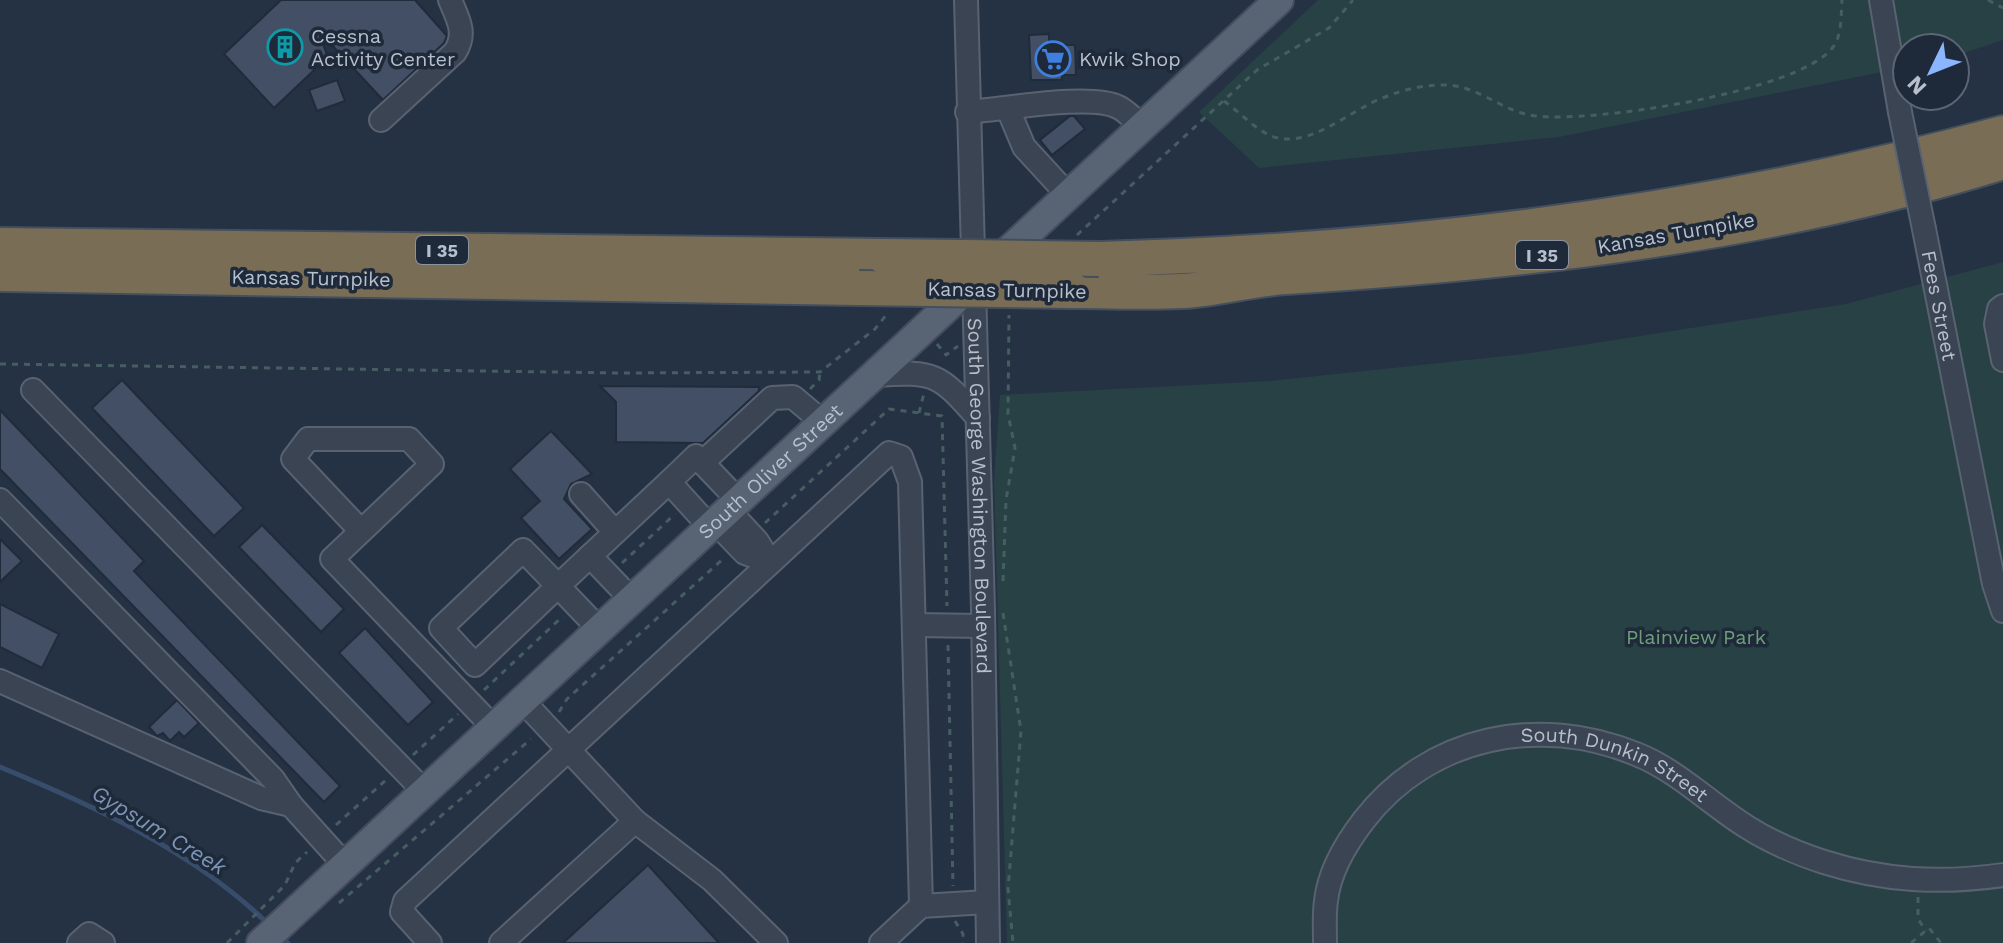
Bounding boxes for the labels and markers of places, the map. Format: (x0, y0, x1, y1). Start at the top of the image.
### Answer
place label: Cessna Activity Center (311, 24, 455, 71)
building icon: Cessna Activity Center (266, 28, 304, 66)
supermarket icon: Kwik Shop (1034, 40, 1072, 78)
place label: Kwik Shop (1079, 47, 1181, 71)

